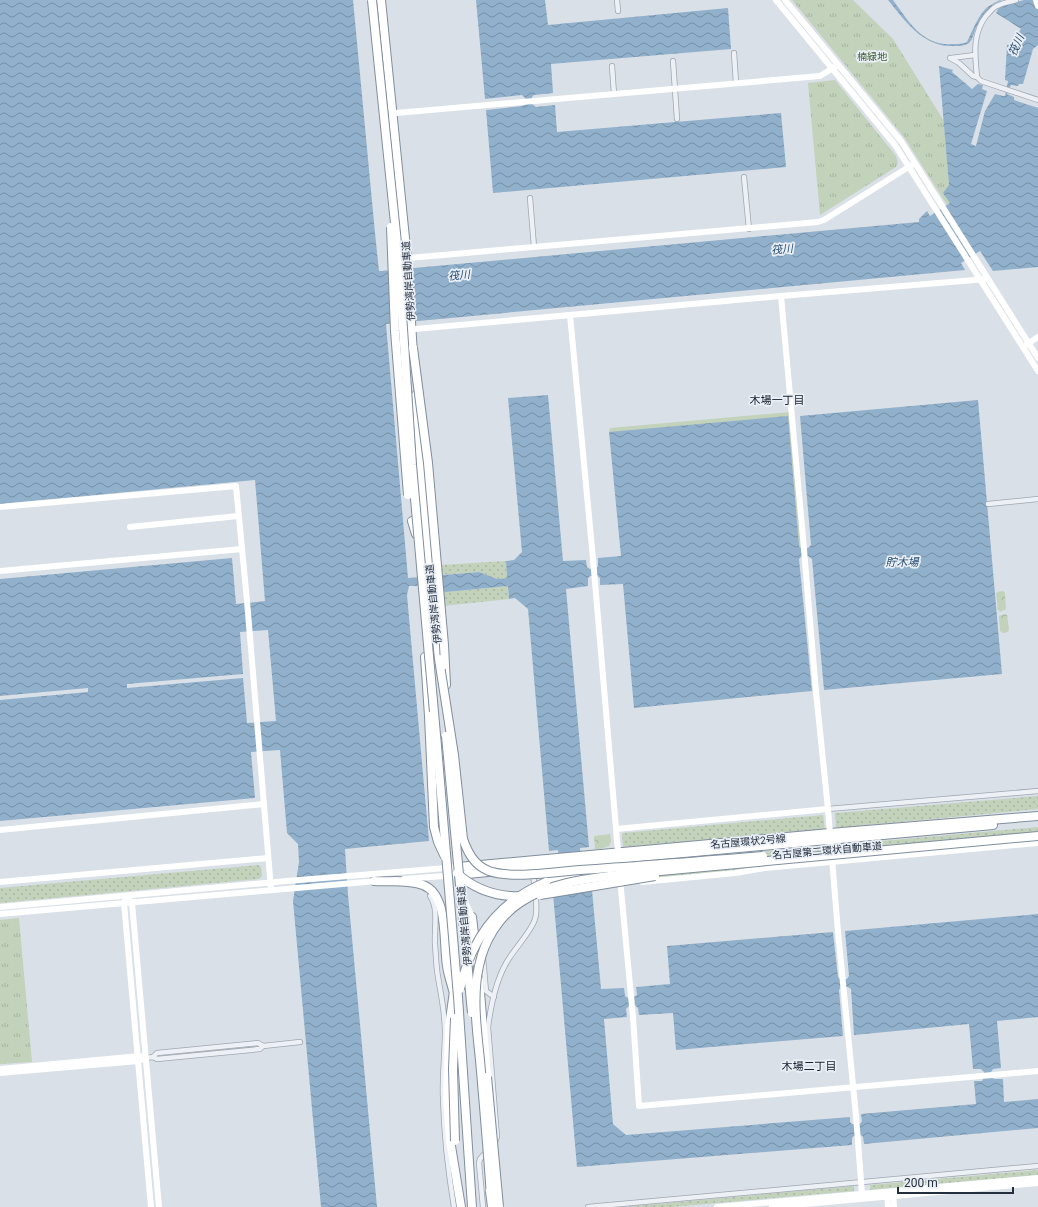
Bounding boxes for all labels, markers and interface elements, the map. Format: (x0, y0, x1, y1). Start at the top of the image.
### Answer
water label: 筏川 (1006, 32, 1027, 58)
park label: 楠緑地 (857, 51, 888, 62)
street label: 伊勢湾岸自動車道 (400, 241, 417, 321)
water label: 筏川 (771, 242, 795, 257)
water label: 筏川 (448, 268, 472, 283)
district label: 木場一丁目 (750, 394, 805, 407)
water label: 貯木場 (886, 556, 920, 569)
street label: 伊勢湾岸自動車道 (424, 564, 443, 644)
street label: 名古屋環状2号線 (710, 833, 786, 850)
street label: 名古屋第二環状自動車道 (772, 840, 882, 861)
street label: 伊勢湾岸自動車道 (456, 886, 473, 966)
district label: 木場二丁目 (782, 1060, 837, 1073)
scale bar (898, 1169, 1013, 1195)
text: 200 m (904, 1176, 938, 1190)

